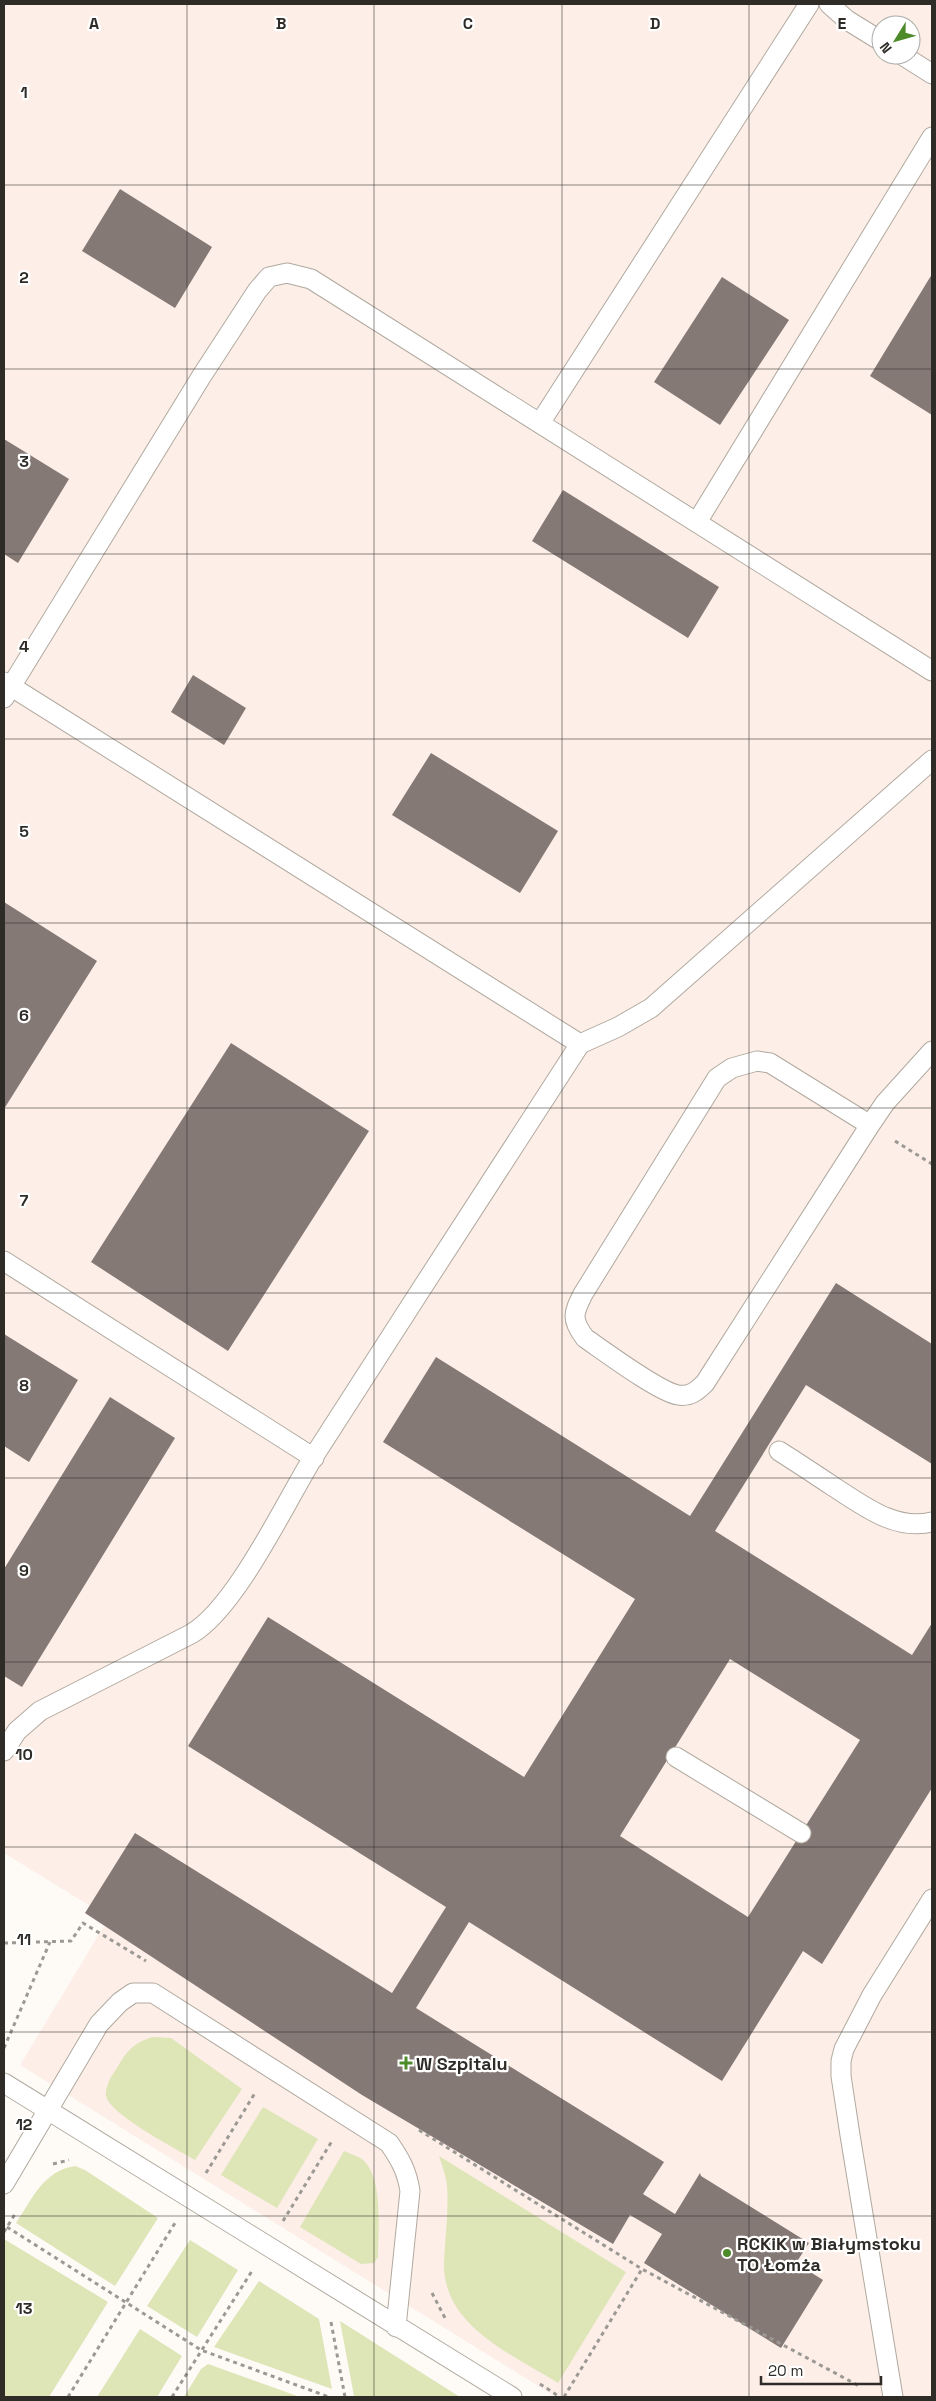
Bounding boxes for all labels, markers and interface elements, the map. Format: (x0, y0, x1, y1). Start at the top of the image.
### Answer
text: A (89, 13, 99, 34)
text: B (276, 13, 286, 34)
text: C (463, 13, 473, 34)
text: D (650, 13, 660, 34)
text: E (838, 13, 847, 34)
north arrow (871, 15, 921, 65)
text: N (876, 39, 896, 57)
text: 1 (20, 82, 28, 103)
text: 2 (19, 267, 29, 288)
text: 3 (19, 451, 29, 472)
text: 4 (19, 636, 29, 657)
text: 5 (19, 821, 29, 842)
text: 6 (19, 1005, 29, 1026)
text: 7 (20, 1190, 29, 1211)
text: 8 (19, 1375, 29, 1396)
text: 9 (19, 1560, 29, 1581)
text: 10 (15, 1744, 33, 1765)
text: 11 (17, 1929, 31, 1950)
place label: W Szpitalu (416, 2052, 508, 2075)
marker: W Szpitalu (400, 2057, 412, 2069)
text: 12 (16, 2114, 32, 2135)
place label: RCKiK w Białymstoku TO Łomża (737, 2232, 921, 2276)
marker: RCKiK w Białymstoku TO Łomża (721, 2247, 733, 2259)
text: 13 (16, 2298, 33, 2319)
scale bar (761, 2354, 881, 2386)
text: 20 m (768, 2361, 803, 2380)

